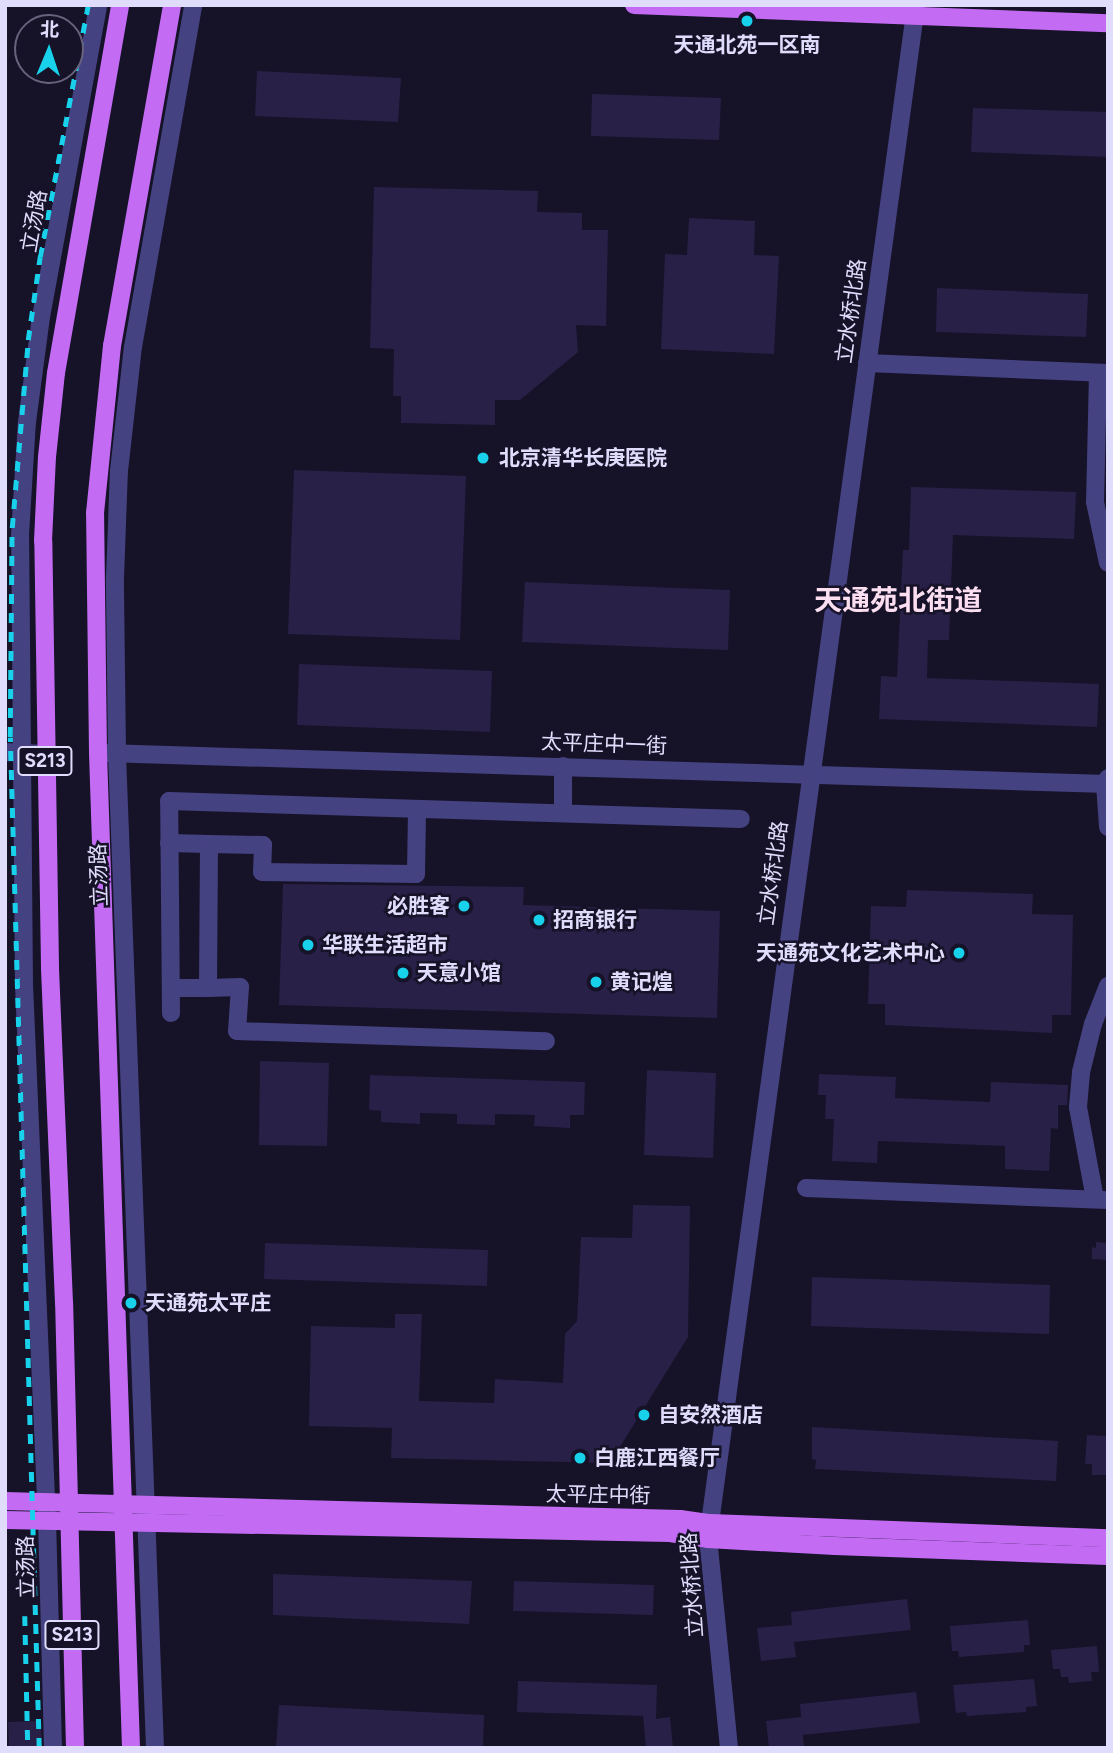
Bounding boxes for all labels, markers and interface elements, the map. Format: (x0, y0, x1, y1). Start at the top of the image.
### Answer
marker: 天通北苑一区南 (739, 13, 755, 29)
north arrow (14, 14, 84, 84)
text: 北 (40, 18, 60, 41)
place label: 天通北苑一区南 (674, 32, 820, 58)
street label: 立汤路 (16, 188, 52, 254)
street label: 立水桥北路 (831, 257, 871, 365)
place label: 北京清华长庚医院 (499, 445, 667, 471)
marker: 北京清华长庚医院 (473, 448, 493, 468)
district label: 天通苑北街道 (814, 583, 982, 617)
street label: 太平庄中一街 (541, 729, 667, 759)
road number: S213 (17, 746, 73, 776)
street label: 立水桥北路 (753, 819, 793, 927)
street label: 立汤路 (85, 843, 113, 907)
place label: 必胜客 (387, 893, 450, 919)
marker: 必胜客 (456, 898, 472, 914)
place label: 招商银行 (553, 907, 637, 933)
marker: 招商银行 (531, 912, 547, 928)
place label: 华联生活超市 (322, 932, 448, 958)
marker: 华联生活超市 (300, 937, 316, 953)
place label: 天通苑文化艺术中心 (756, 940, 945, 966)
marker: 天通苑文化艺术中心 (951, 945, 967, 961)
place label: 天意小馆 (417, 960, 501, 986)
marker: 天意小馆 (395, 965, 411, 981)
place label: 黄记煌 (610, 969, 673, 995)
marker: 黄记煌 (588, 974, 604, 990)
place label: 天通苑太平庄 (145, 1290, 271, 1316)
marker: 天通苑太平庄 (123, 1295, 139, 1311)
place label: 自安然酒店 (658, 1402, 763, 1428)
marker: 自安然酒店 (636, 1407, 652, 1423)
place label: 白鹿江西餐厅 (594, 1445, 720, 1471)
marker: 白鹿江西餐厅 (572, 1450, 588, 1466)
street label: 太平庄中街 (545, 1481, 651, 1509)
street label: 立水桥北路 (676, 1532, 708, 1638)
street label: 立汤路 (13, 1535, 39, 1599)
road number: S213 (44, 1620, 100, 1651)

